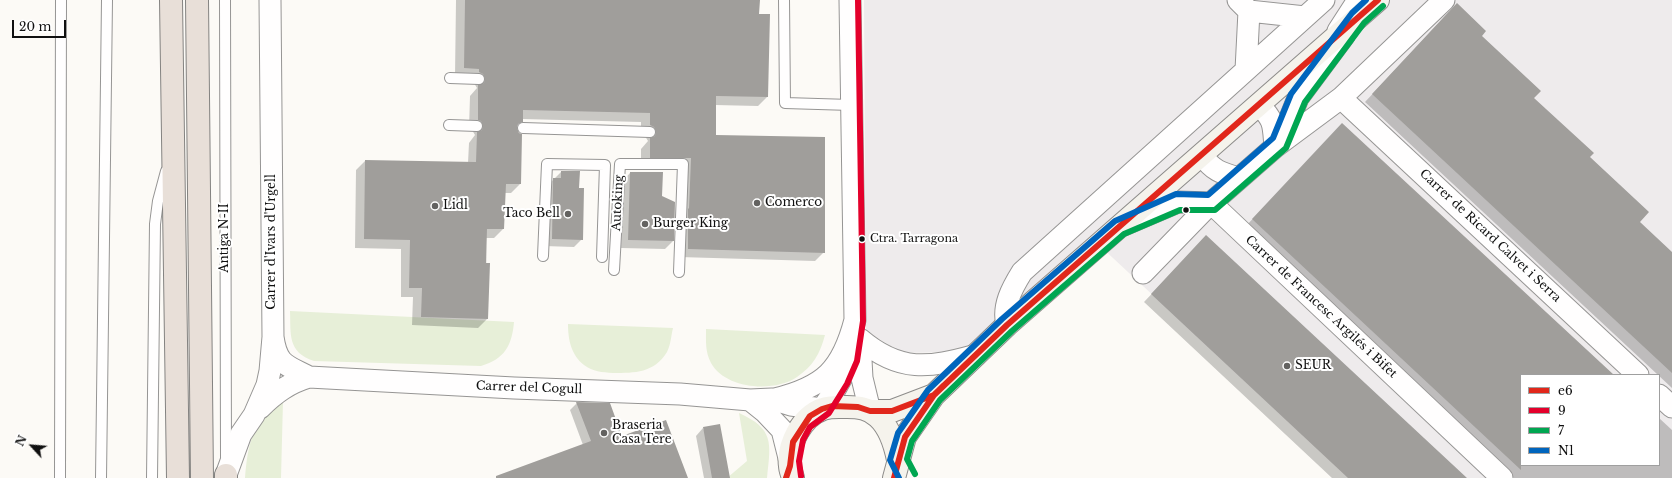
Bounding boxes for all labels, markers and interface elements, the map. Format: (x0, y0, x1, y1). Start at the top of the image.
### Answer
scale bar (14, 12, 68, 38)
text: 20 m (19, 19, 51, 34)
street label: Carrer de Ricard Calvet i Serra (1416, 167, 1564, 305)
street label: Carrer d'Ivars d'Urgell (265, 174, 279, 310)
street label: Autoking (609, 174, 627, 232)
place label: Comerco (765, 196, 822, 210)
marker: Comerco (752, 198, 762, 208)
place label: Lidl (443, 199, 468, 213)
marker: Lidl (430, 201, 440, 211)
street label: Antiga N-II (218, 203, 232, 273)
unlabelled marker (1181, 205, 1191, 215)
place label: Taco Bell (503, 207, 560, 221)
marker: Taco Bell (563, 209, 573, 219)
place label: Burger King (653, 217, 728, 231)
marker: Burger King (640, 219, 650, 229)
place label: Ctra. Tarragona (870, 232, 958, 246)
street label: Carrer de Francesc Argilés i Bifet (1242, 233, 1400, 381)
marker: Ctra. Tarragona (857, 234, 867, 244)
place label: SEUR (1295, 359, 1331, 373)
marker: SEUR (1282, 361, 1292, 371)
legend (1520, 374, 1660, 466)
street label: Carrer del Cogull (476, 379, 582, 397)
text: e6 (1558, 383, 1573, 398)
text: 9 (1558, 403, 1566, 418)
place label: Braseria Casa Tere (612, 419, 672, 447)
text: 7 (1558, 423, 1564, 438)
north arrow (12, 426, 52, 466)
marker: Braseria Casa Tere (599, 428, 609, 438)
text: N (13, 433, 30, 448)
text: N1 (1558, 443, 1574, 458)

